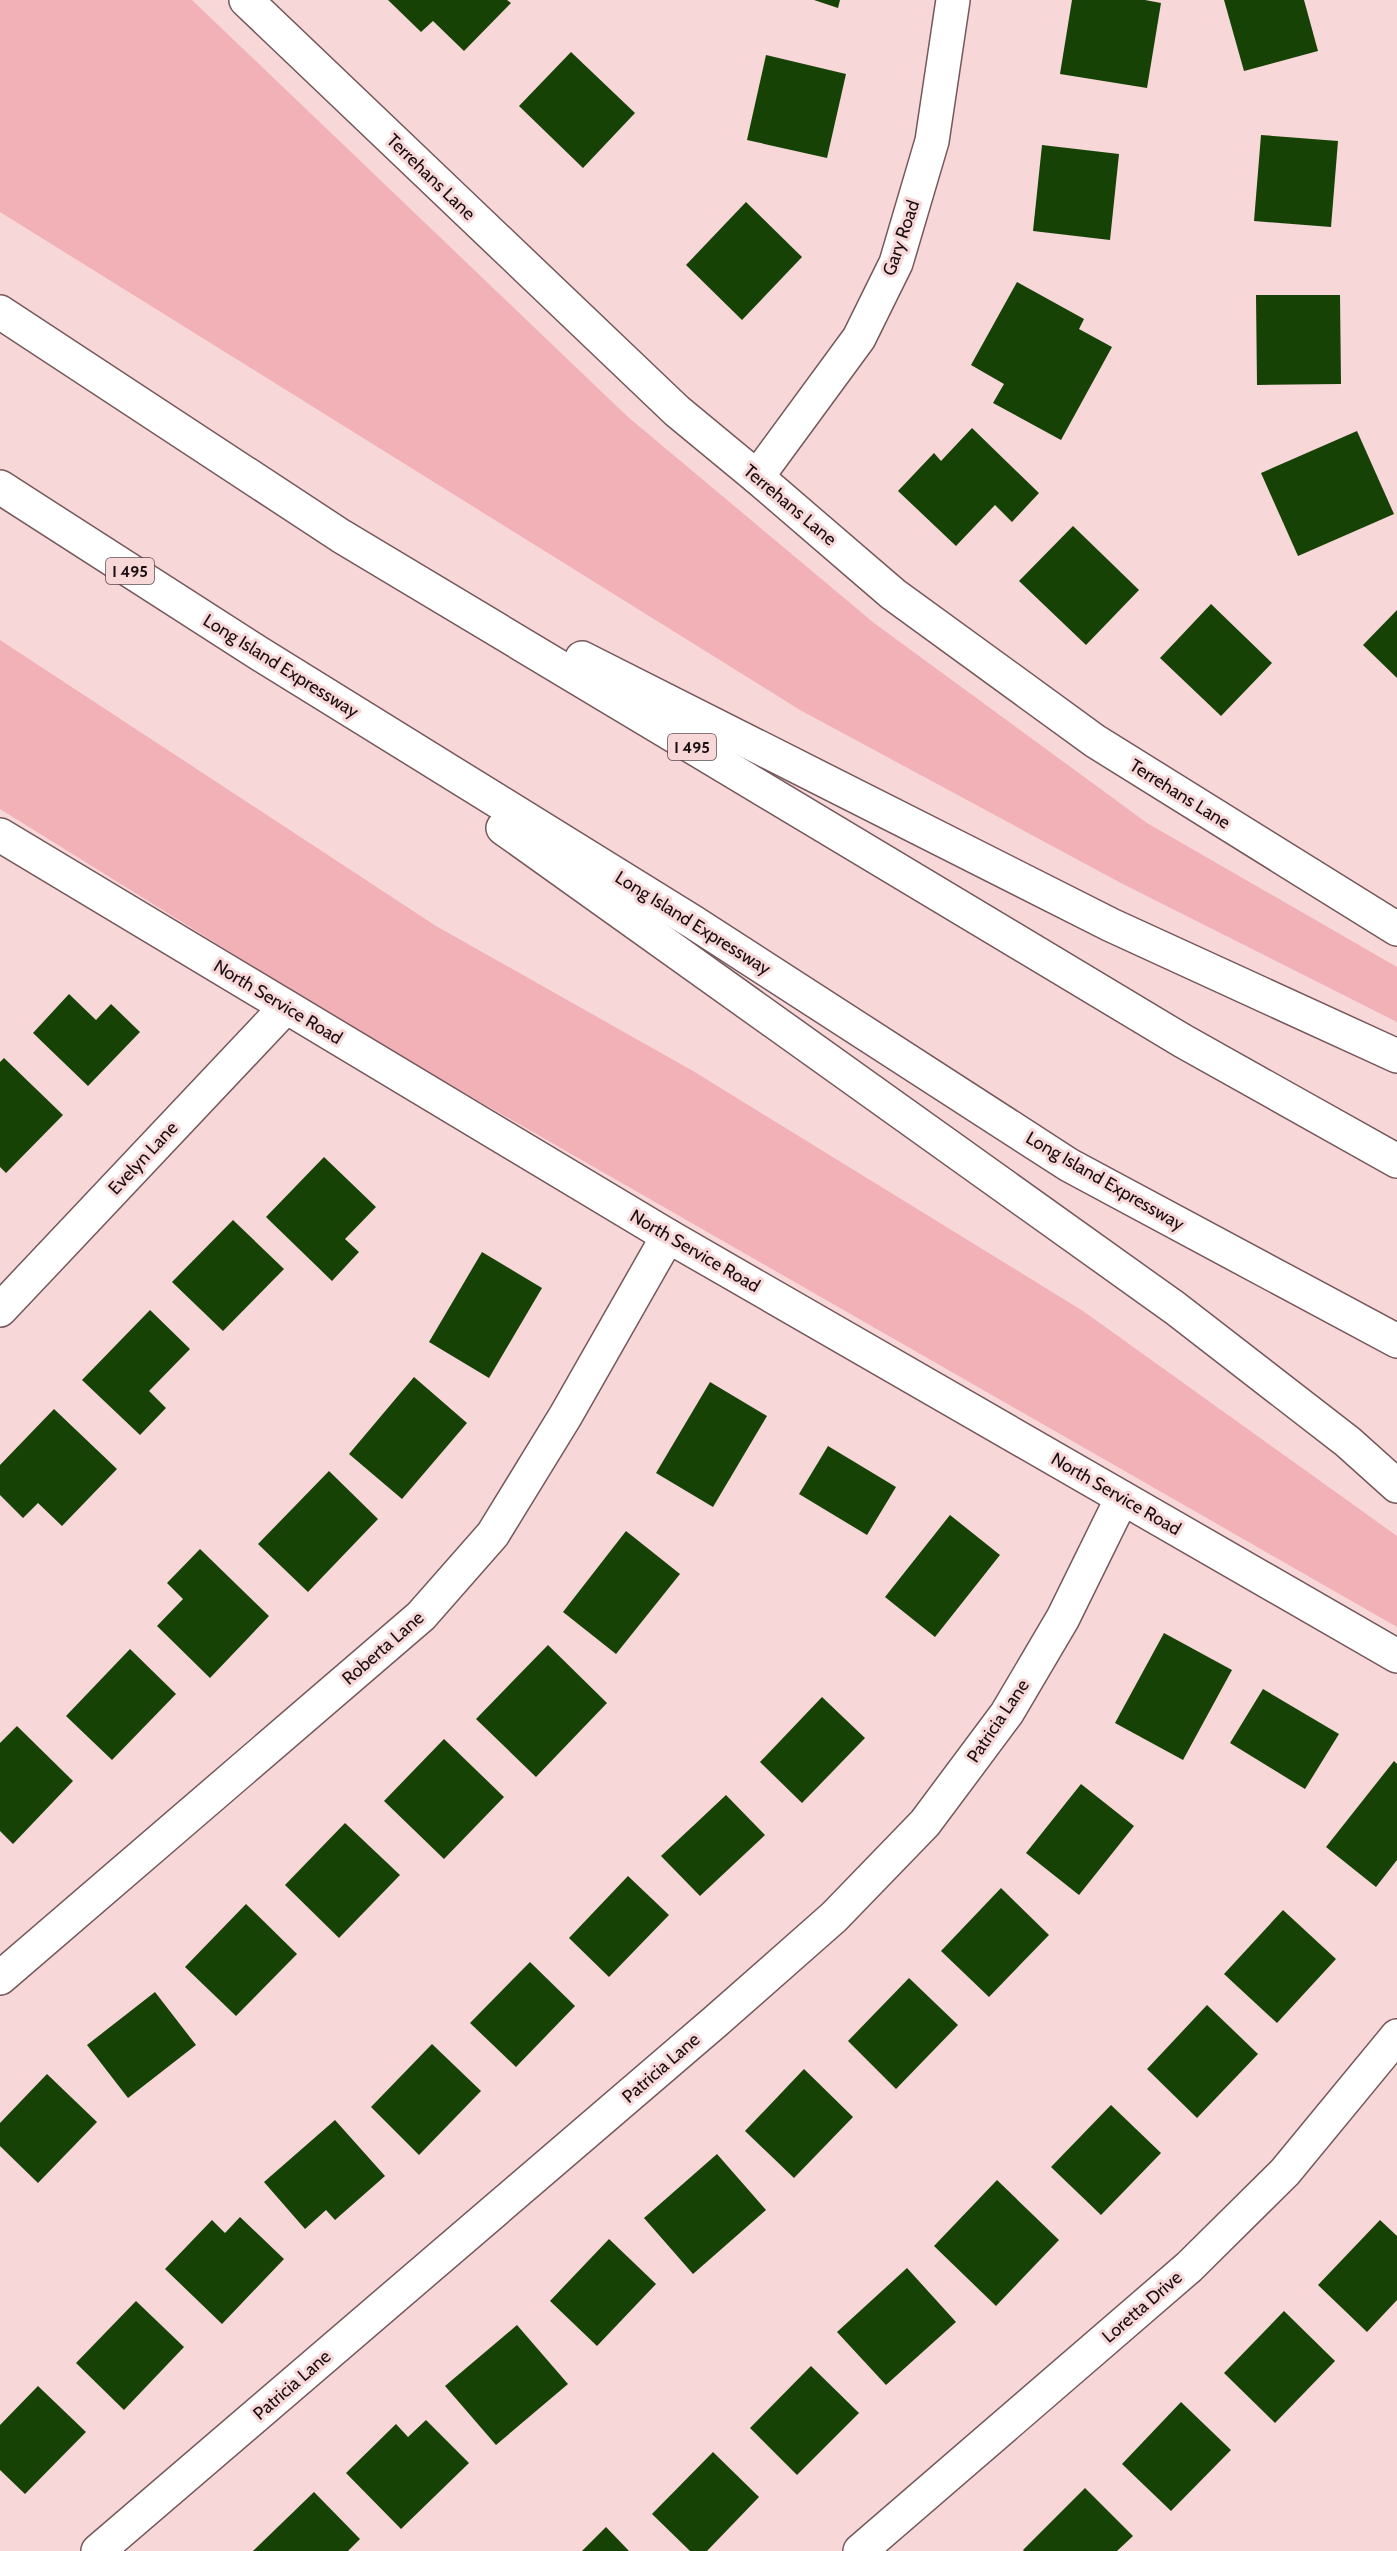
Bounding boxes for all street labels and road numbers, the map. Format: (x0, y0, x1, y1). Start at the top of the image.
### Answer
street label: Terrehans Lane (382, 129, 480, 225)
street label: Gary Road (878, 197, 924, 279)
street label: Terrehans Lane (739, 460, 841, 550)
road number: I 495 (106, 558, 154, 584)
street label: Long Island Expressway (199, 609, 363, 723)
road number: I 495 (668, 734, 716, 760)
street label: Terrehans Lane (1126, 754, 1234, 834)
street label: Long Island Expressway (611, 866, 775, 980)
street label: North Service Road (210, 955, 346, 1049)
street label: Evelyn Lane (104, 1117, 182, 1199)
street label: Long Island Expressway (1022, 1127, 1188, 1235)
street label: North Service Road (626, 1205, 764, 1297)
street label: North Service Road (1047, 1448, 1185, 1540)
street label: Roberta Lane (338, 1607, 428, 1689)
street label: Patricia Lane (962, 1675, 1034, 1767)
street label: Patricia Lane (618, 2028, 704, 2108)
street label: Loretta Drive (1098, 2266, 1186, 2348)
street label: Patricia Lane (249, 2345, 335, 2425)

